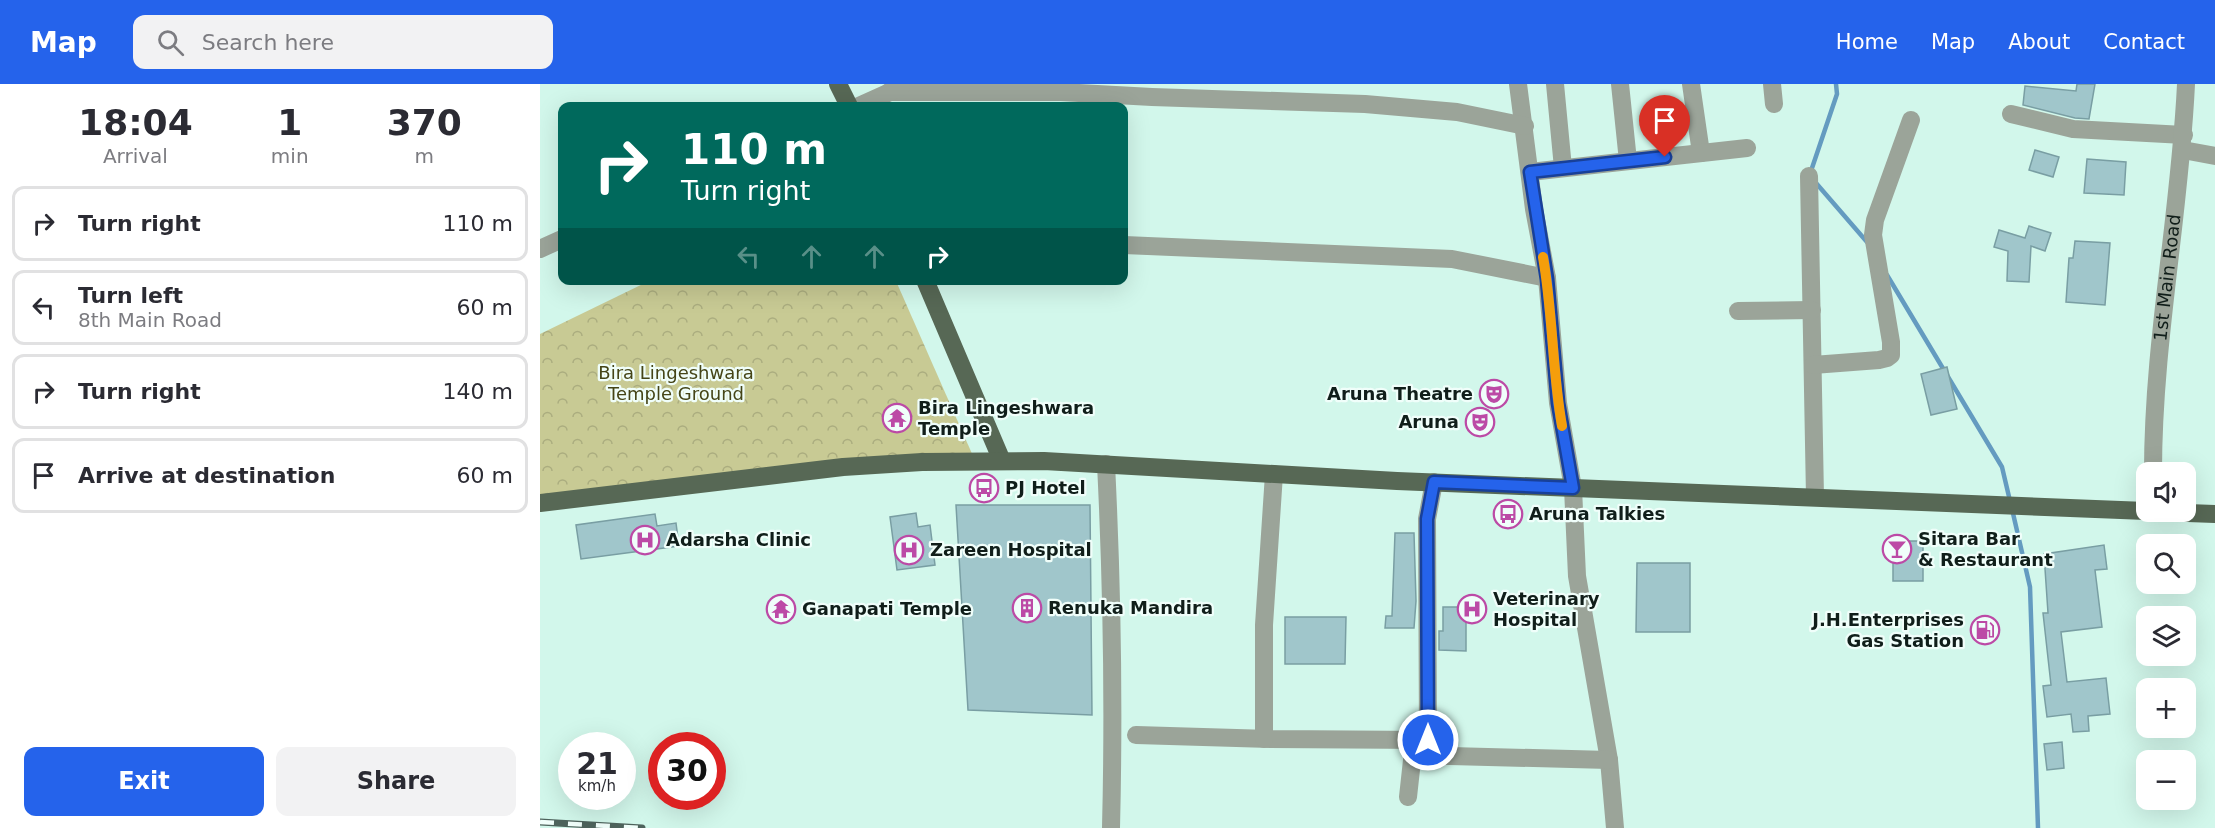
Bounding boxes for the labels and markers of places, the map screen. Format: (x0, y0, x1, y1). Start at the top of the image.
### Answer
pin (1639, 95, 1690, 157)
theatre icon: Aruna Theatre (1478, 378, 1510, 410)
place label: Aruna Theatre (1327, 383, 1473, 404)
place label: Bira Lingeshwara Temple (918, 397, 1094, 439)
temple icon: Bira Lingeshwara Temple (881, 402, 913, 434)
theatre icon: Aruna (1464, 406, 1496, 438)
place label: Aruna (1398, 411, 1459, 432)
bus stop icon: PJ Hotel (968, 472, 1000, 504)
place label: PJ Hotel (1005, 477, 1086, 498)
bus stop icon: Aruna Talkies (1492, 498, 1524, 530)
place label: Aruna Talkies (1529, 503, 1665, 524)
hospital icon: Adarsha Clinic (629, 524, 661, 556)
place label: Sitara Bar & Restaurant (1918, 528, 2053, 570)
place label: Adarsha Clinic (666, 529, 811, 550)
bar icon: Sitara Bar & Restaurant (1881, 533, 1913, 565)
hospital icon: Zareen Hospital (893, 534, 925, 566)
place label: Zareen Hospital (930, 539, 1092, 560)
place label: Veterinary Hospital (1493, 588, 1600, 630)
building icon: Renuka Mandira (1011, 592, 1043, 624)
temple icon: Ganapati Temple (765, 593, 797, 625)
hospital icon: Veterinary Hospital (1456, 593, 1488, 625)
place label: Renuka Mandira (1048, 597, 1213, 618)
place label: Ganapati Temple (802, 598, 972, 619)
place label: J.H.Enterprises Gas Station (1810, 609, 1964, 651)
fuel station icon: J.H.Enterprises Gas Station (1969, 614, 2001, 646)

